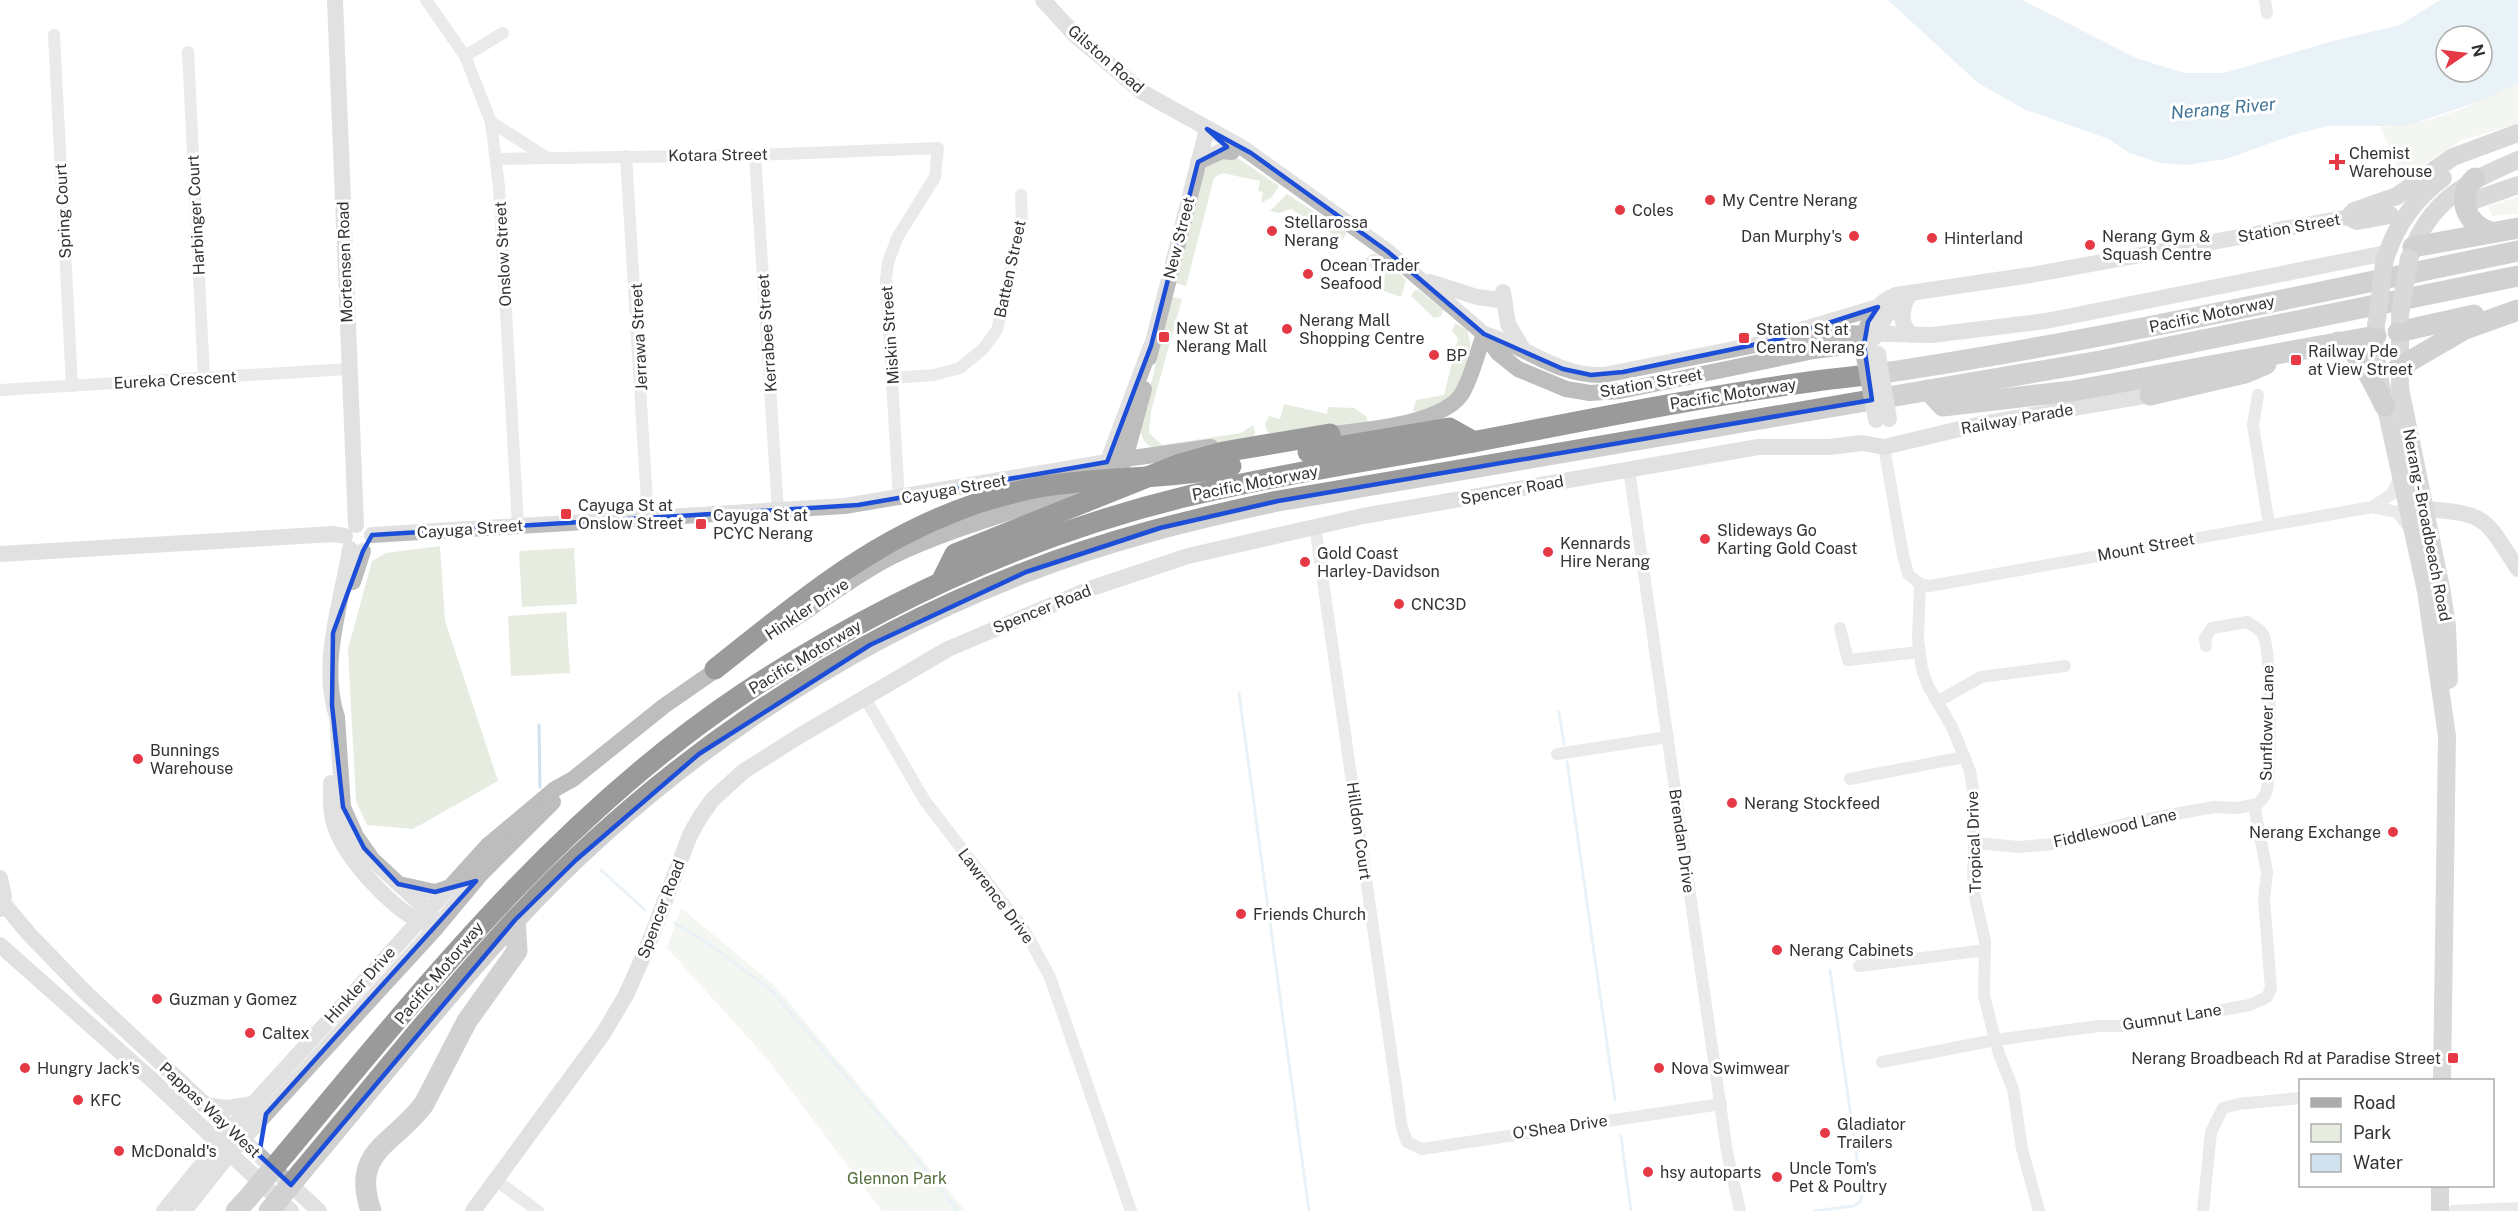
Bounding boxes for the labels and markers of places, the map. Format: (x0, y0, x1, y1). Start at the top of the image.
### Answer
place label: Chemist Warehouse (2349, 144, 2432, 181)
marker: Chemist Warehouse (2330, 155, 2344, 169)
place label: My Centre Nerang (1722, 191, 1858, 210)
marker: My Centre Nerang (1703, 193, 1717, 207)
place label: Coles (1632, 201, 1674, 220)
marker: Coles (1613, 203, 1627, 217)
place label: Stellarossa Nerang (1284, 213, 1368, 250)
marker: Stellarossa Nerang (1265, 224, 1279, 238)
place label: Dan Murphy's (1741, 227, 1842, 246)
place label: Nerang Gym & Squash Centre (2102, 227, 2212, 264)
marker: Dan Murphy's (1847, 229, 1861, 243)
place label: Hinterland (1944, 229, 2023, 248)
marker: Hinterland (1925, 231, 1939, 245)
marker: Nerang Gym & Squash Centre (2083, 238, 2097, 252)
place label: Ocean Trader Seafood (1320, 256, 1420, 293)
marker: Ocean Trader Seafood (1301, 267, 1315, 281)
place label: Nerang Mall Shopping Centre (1299, 311, 1425, 348)
place label: New St at Nerang Mall (1176, 319, 1267, 356)
place label: Station St at Centro Nerang (1756, 320, 1865, 357)
marker: Nerang Mall Shopping Centre (1280, 322, 1294, 336)
marker: New St at Nerang Mall (1157, 330, 1171, 344)
marker: Station St at Centro Nerang (1737, 331, 1751, 345)
place label: Railway Pde at View Street (2308, 342, 2413, 379)
place label: BP (1446, 346, 1467, 365)
marker: BP (1427, 348, 1441, 362)
marker: Railway Pde at View Street (2289, 353, 2303, 367)
place label: Cayuga St at Onslow Street (578, 496, 683, 533)
place label: Cayuga St at PCYC Nerang (713, 506, 813, 543)
marker: Cayuga St at Onslow Street (559, 507, 573, 521)
marker: Cayuga St at PCYC Nerang (694, 517, 708, 531)
place label: Slideways Go Karting Gold Coast (1717, 521, 1858, 558)
marker: Slideways Go Karting Gold Coast (1698, 532, 1712, 546)
place label: Kennards Hire Nerang (1560, 534, 1650, 571)
place label: Gold Coast Harley-Davidson (1317, 544, 1440, 581)
marker: Kennards Hire Nerang (1541, 545, 1555, 559)
marker: Gold Coast Harley-Davidson (1298, 555, 1312, 569)
place label: CNC3D (1411, 595, 1466, 614)
marker: CNC3D (1392, 597, 1406, 611)
place label: Bunnings Warehouse (150, 741, 233, 778)
marker: Bunnings Warehouse (131, 752, 145, 766)
place label: Nerang Stockfeed (1744, 794, 1880, 813)
marker: Nerang Stockfeed (1725, 796, 1739, 810)
place label: Nerang Exchange (2249, 823, 2381, 842)
marker: Nerang Exchange (2386, 825, 2400, 839)
place label: Friends Church (1253, 905, 1366, 924)
marker: Friends Church (1234, 907, 1248, 921)
place label: Nerang Cabinets (1789, 941, 1914, 960)
marker: Nerang Cabinets (1770, 943, 1784, 957)
place label: Guzman y Gomez (169, 990, 297, 1009)
marker: Guzman y Gomez (150, 992, 164, 1006)
place label: Caltex (262, 1024, 310, 1043)
marker: Caltex (243, 1026, 257, 1040)
place label: Nerang Broadbeach Rd at Paradise Street (2131, 1049, 2441, 1068)
marker: Nerang Broadbeach Rd at Paradise Street (2446, 1051, 2460, 1065)
place label: Hungry Jack's (37, 1059, 140, 1078)
place label: Nova Swimwear (1671, 1059, 1790, 1078)
marker: Hungry Jack's (18, 1061, 32, 1075)
marker: Nova Swimwear (1652, 1061, 1666, 1075)
place label: KFC (90, 1091, 121, 1110)
marker: KFC (71, 1093, 85, 1107)
place label: Gladiator Trailers (1837, 1115, 1906, 1152)
marker: Gladiator Trailers (1818, 1126, 1832, 1140)
place label: McDonald's (131, 1142, 217, 1161)
marker: McDonald's (112, 1144, 126, 1158)
place label: Uncle Tom's Pet & Poultry (1789, 1159, 1887, 1196)
place label: hsy autoparts (1660, 1163, 1761, 1182)
marker: hsy autoparts (1641, 1165, 1655, 1179)
marker: Uncle Tom's Pet & Poultry (1770, 1170, 1784, 1184)

